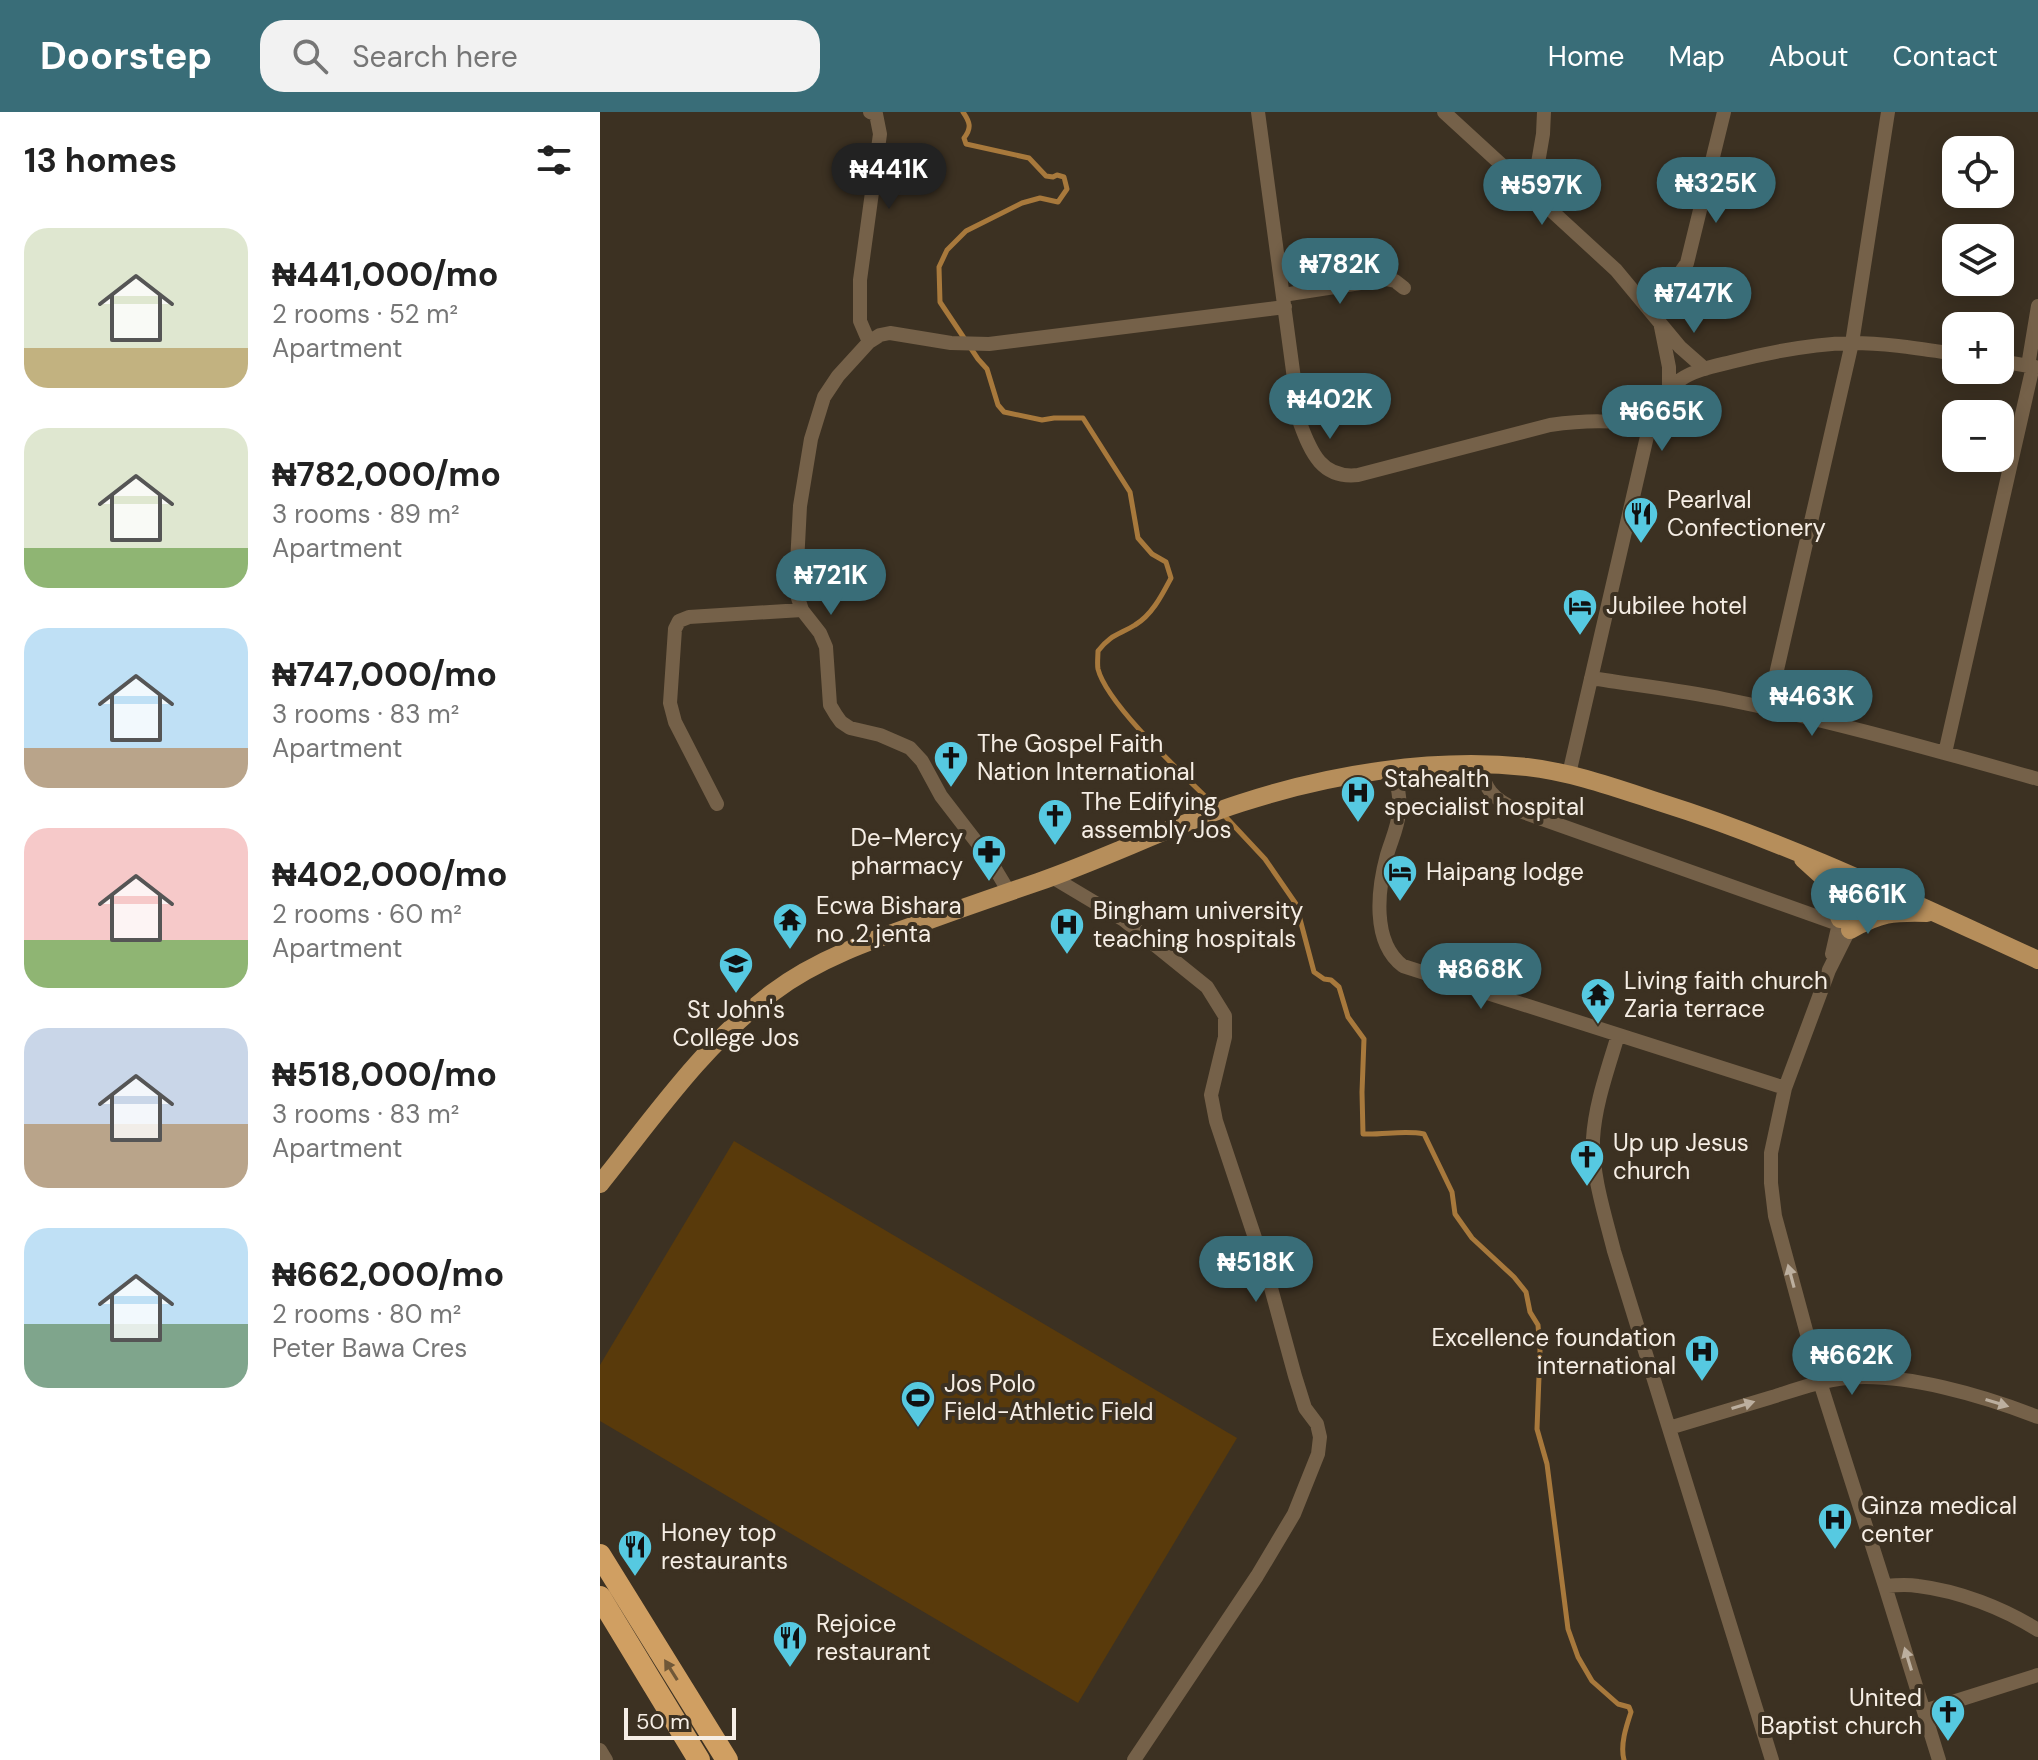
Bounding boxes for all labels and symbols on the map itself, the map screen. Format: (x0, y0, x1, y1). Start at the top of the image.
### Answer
pin: ₦441K (833, 143, 945, 211)
pin: ₦325K (1660, 157, 1772, 225)
pin: ₦597K (1486, 159, 1598, 227)
pin: ₦782K (1284, 238, 1396, 306)
pin: ₦747K (1638, 267, 1750, 335)
pin: ₦402K (1274, 373, 1386, 441)
pin: ₦665K (1606, 385, 1718, 453)
place label: Pearlval Confectionery (1667, 484, 1826, 543)
restaurant icon: Pearlval Confectionery (1622, 495, 1660, 545)
pin: ₦721K (775, 549, 887, 617)
hotel icon: Jubilee hotel (1561, 587, 1599, 637)
place label: Jubilee hotel (1606, 590, 1747, 621)
pin: ₦463K (1756, 670, 1868, 738)
place label: The Gospel Faith Nation International (977, 728, 1195, 787)
church icon: The Gospel Faith Nation International (932, 739, 970, 789)
place label: Stahealth specialist hospital (1384, 763, 1584, 822)
hospital icon: Stahealth specialist hospital (1339, 774, 1377, 824)
place label: The Edifying assembly Jos (1081, 786, 1232, 845)
church icon: The Edifying assembly Jos (1036, 797, 1074, 847)
place label: De-Mercy pharmacy (851, 822, 963, 881)
pharmacy icon: De-Mercy pharmacy (970, 833, 1008, 883)
hotel icon: Haipang lodge (1381, 853, 1419, 903)
place label: Haipang lodge (1426, 856, 1584, 887)
pin: ₦661K (1812, 868, 1924, 936)
place label: Ecwa Bishara no .2 jenta (816, 890, 962, 949)
place label: Bingham university teaching hospitals (1093, 895, 1303, 954)
temple icon: Ecwa Bishara no .2 jenta (771, 901, 809, 951)
hospital icon: Bingham university teaching hospitals (1048, 906, 1086, 956)
pin: ₦868K (1425, 943, 1537, 1011)
school or university icon: St John's College Jos (717, 945, 755, 995)
place label: Living faith church Zaria terrace (1624, 965, 1828, 1024)
temple icon: Living faith church Zaria terrace (1579, 976, 1617, 1026)
place label: St John's College Jos (673, 994, 799, 1053)
place label: Up up Jesus church (1613, 1127, 1749, 1186)
church icon: Up up Jesus church (1568, 1138, 1606, 1188)
pin: ₦518K (1200, 1236, 1312, 1304)
one-way arrow (1785, 1264, 1797, 1289)
place label: Excellence foundation international (1431, 1322, 1676, 1381)
pin: ₦662K (1796, 1329, 1908, 1397)
hospital icon: Excellence foundation international (1683, 1333, 1721, 1383)
place label: Jos Polo Field-Athletic Field (944, 1368, 1154, 1427)
sports icon: Jos Polo Field-Athletic Field (899, 1379, 937, 1429)
one-way arrow (1985, 1397, 2009, 1410)
one-way arrow (1732, 1398, 1756, 1411)
place label: Ginza medical center (1861, 1490, 2017, 1549)
hospital icon: Ginza medical center (1816, 1501, 1854, 1551)
place label: Honey top restaurants (661, 1517, 788, 1576)
restaurant icon: Honey top restaurants (616, 1528, 654, 1578)
place label: Rejoice restaurant (816, 1608, 931, 1667)
restaurant icon: Rejoice restaurant (771, 1619, 809, 1669)
one-way arrow (1901, 1646, 1914, 1670)
one-way arrow (665, 1659, 679, 1681)
place label: United Baptist church (1760, 1682, 1922, 1741)
church icon: United Baptist church (1929, 1693, 1967, 1743)
scale bar (624, 1704, 736, 1740)

